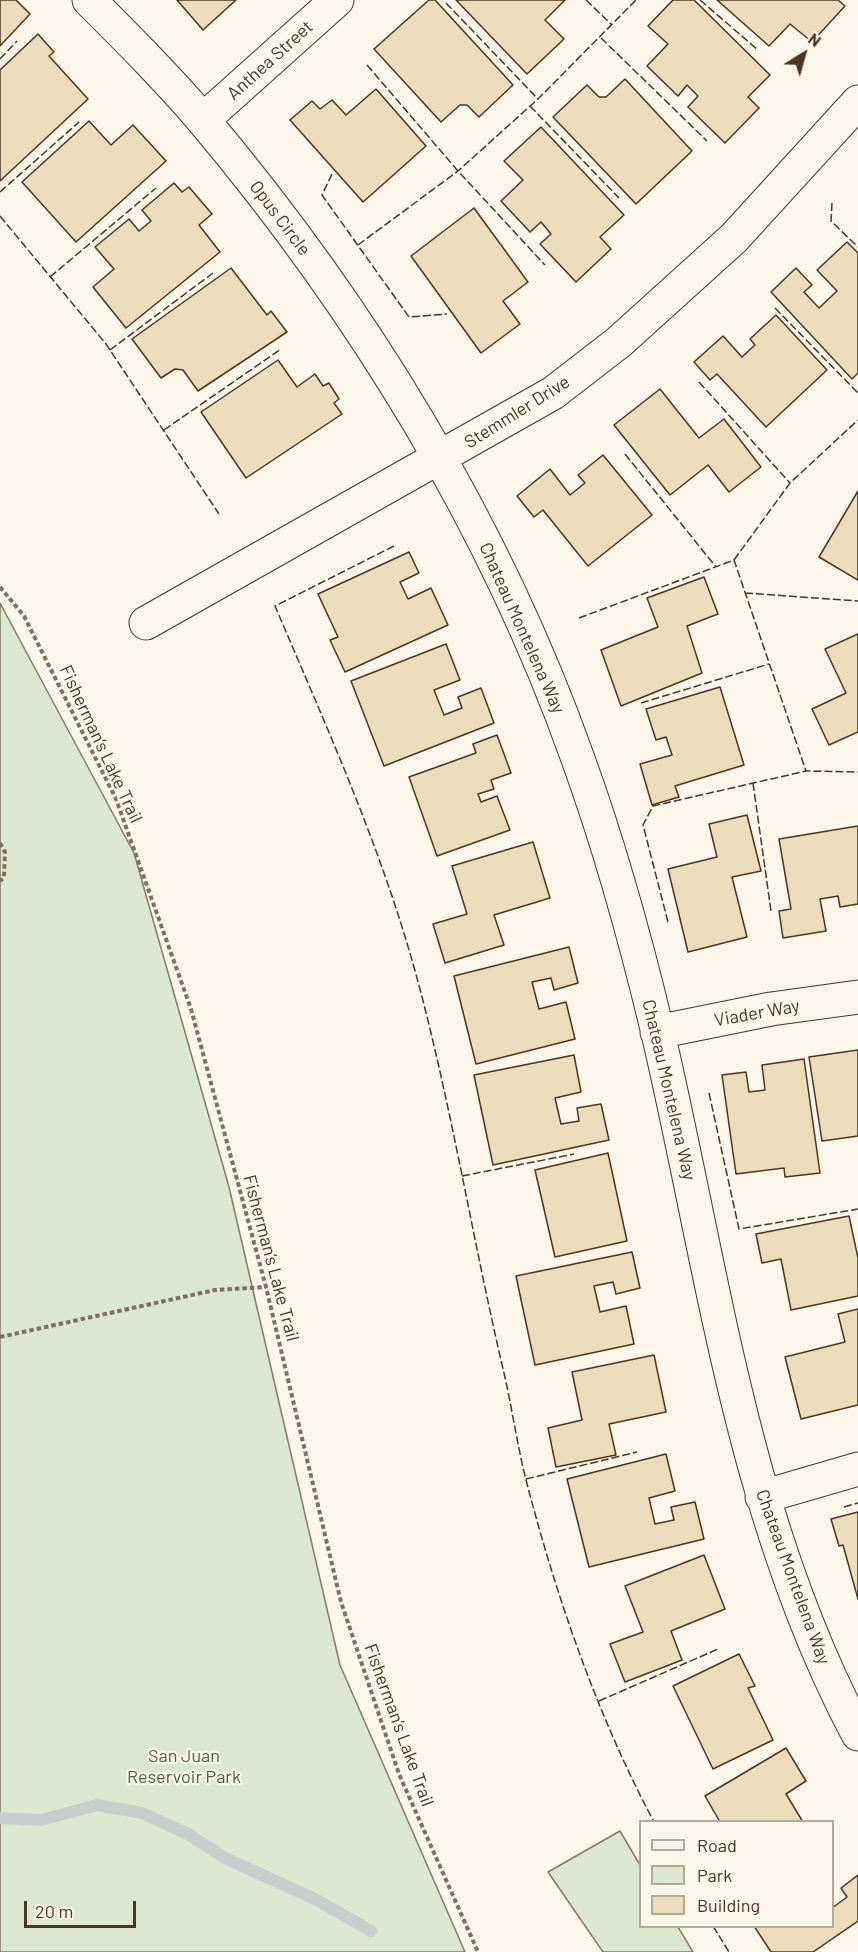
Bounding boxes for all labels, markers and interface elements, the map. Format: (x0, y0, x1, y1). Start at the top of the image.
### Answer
street label: Anthea Street (223, 16, 317, 104)
north arrow (774, 24, 834, 84)
text: N (805, 28, 825, 50)
street label: Opus Circle (245, 176, 315, 260)
street label: Stemmler Drive (460, 371, 574, 453)
street label: Chateau Montelena Way (475, 539, 569, 717)
street label: Fisherman’s Lake Trail (55, 662, 147, 826)
street label: Viader Way (713, 995, 801, 1031)
street label: Chateau Montelena Way (638, 998, 700, 1182)
street label: Fisherman’s Lake Trail (238, 1172, 304, 1344)
street label: Chateau Montelena Way (751, 1486, 835, 1668)
street label: Fisherman’s Lake Trail (359, 1641, 439, 1809)
park label: San Juan Reservoir Park (127, 1745, 241, 1788)
legend (639, 1820, 834, 1928)
text: Road (697, 1834, 737, 1856)
text: Park (697, 1864, 732, 1886)
scale bar (27, 1889, 140, 1927)
text: Building (697, 1894, 760, 1916)
text: 20 m (35, 1900, 73, 1922)

